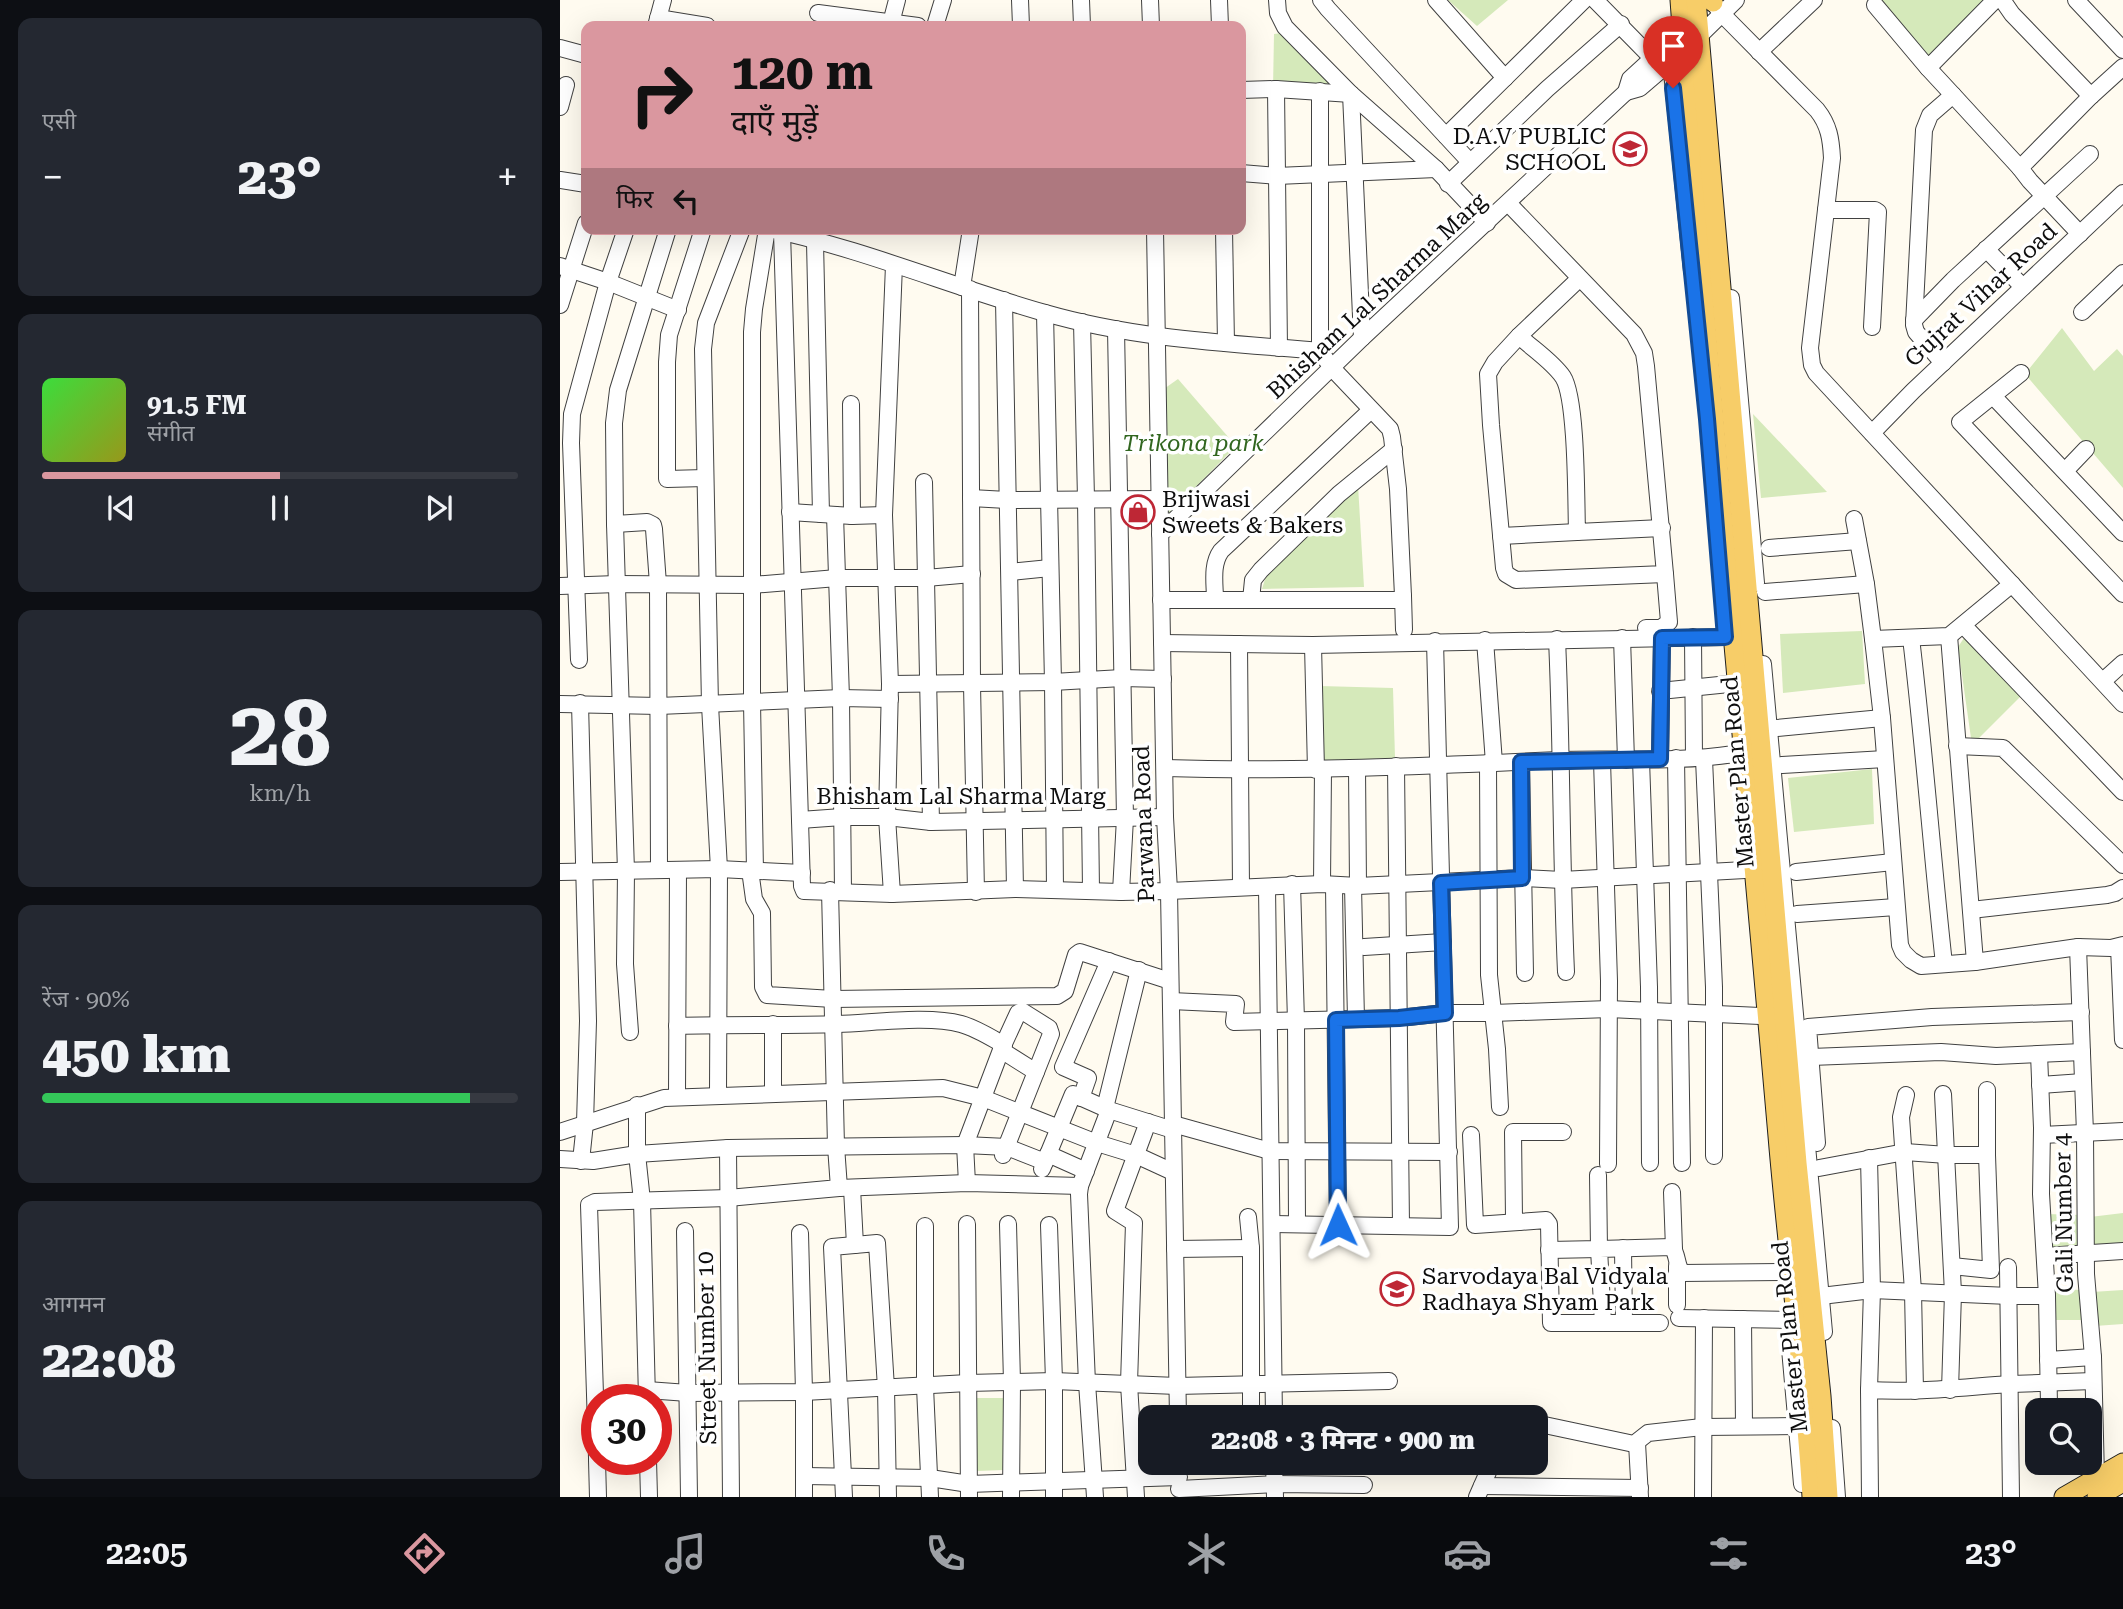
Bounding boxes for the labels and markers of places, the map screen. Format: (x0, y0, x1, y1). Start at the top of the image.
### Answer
pin (1643, 16, 1703, 88)
place label: D.A.V PUBLIC SCHOOL (1453, 123, 1606, 176)
school or university icon: D.A.V PUBLIC SCHOOL (1611, 130, 1649, 168)
place label: Brijwasi Sweets & Bakers (1162, 486, 1343, 539)
shop icon: Brijwasi Sweets & Bakers (1119, 493, 1157, 531)
place label: Sarvodaya Bal Vidyala Radhaya Shyam Park (1422, 1263, 1668, 1316)
school or university icon: Sarvodaya Bal Vidyala Radhaya Shyam Park (1378, 1270, 1416, 1308)

